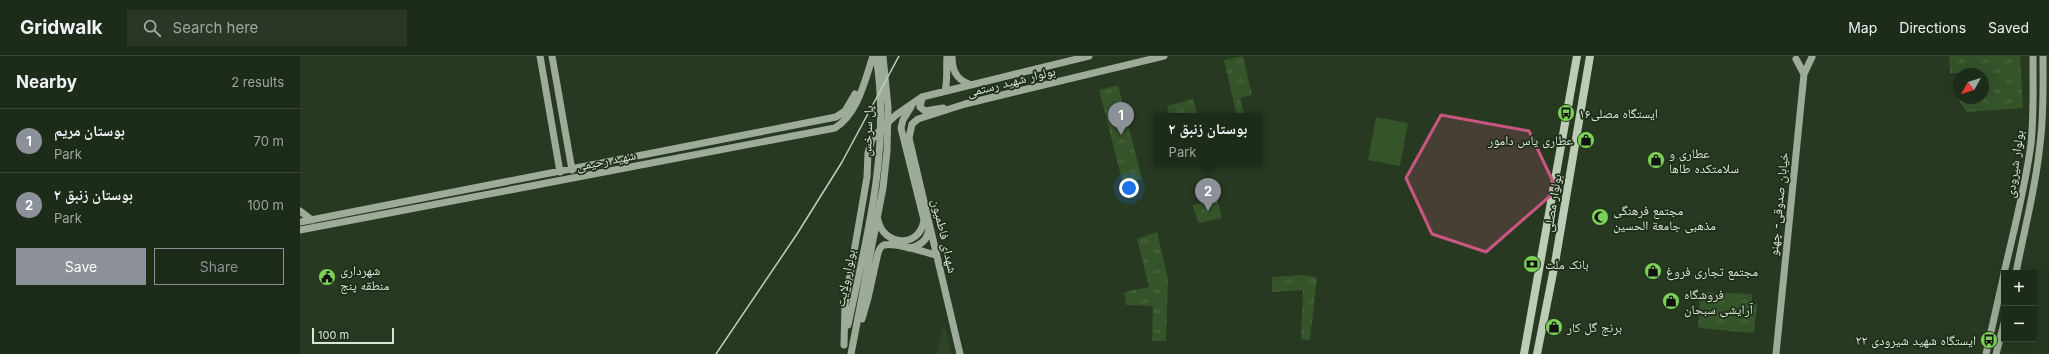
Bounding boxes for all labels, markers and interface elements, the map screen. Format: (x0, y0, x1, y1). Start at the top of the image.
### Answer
search box (127, 10, 407, 46)
text: Gridwalk (20, 16, 103, 39)
icon: search (141, 17, 163, 39)
text: Search here (173, 18, 258, 37)
text: Map (1848, 19, 1877, 36)
text: Directions (1899, 19, 1966, 36)
text: Saved (1988, 19, 2029, 36)
street label: بولوار شهید رستمی (965, 62, 1057, 101)
north arrow (1953, 68, 1989, 104)
text: Nearby (16, 72, 77, 92)
text: 2 results (231, 74, 284, 90)
pin: 1 (1108, 102, 1134, 135)
bus stop icon: ایستگاه مصلی۱۶ (1556, 103, 1576, 123)
street label: پل سرخس (858, 105, 877, 157)
place label: ایستگاه مصلی۱۶ (1579, 105, 1658, 122)
popup (1154, 113, 1262, 165)
text: بوستان زنبق ۲ (1169, 119, 1247, 138)
text: بوستان مریم (54, 121, 125, 140)
street label: بولوار شیرودی (2001, 129, 2028, 199)
shop icon: عطاری یاس دامور (1576, 130, 1596, 150)
place label: عطاری یاس دامور (1487, 132, 1573, 149)
text: 1 (26, 133, 32, 149)
text: 70 m (254, 133, 284, 149)
text: Park (1169, 144, 1196, 160)
place label: عطاری و سلامتکده طاها (1669, 145, 1739, 176)
text: Park (54, 146, 82, 162)
street label: شهید رحیمی (575, 146, 637, 175)
shop icon: عطاری و سلامتکده طاها (1646, 150, 1666, 170)
street label: خیابان صدوقی- چهنو (1765, 151, 1792, 257)
street label: بولوار مصلی (1540, 173, 1565, 233)
your location (1119, 178, 1139, 198)
pin: 2 (1195, 178, 1221, 211)
text: بوستان زنبق ۲ (54, 185, 133, 204)
text: 2 (25, 197, 33, 213)
text: 100 m (247, 197, 284, 213)
street label: شهدای فاطمیون (928, 197, 961, 275)
place label: مجتمع فرهنگی مذهبی جامعة الحسین (1613, 202, 1716, 234)
mosque icon: مجتمع فرهنگی مذهبی جامعة الحسین (1590, 207, 1610, 227)
text: Park (54, 210, 82, 226)
button: Save (16, 248, 146, 285)
button: Share (154, 248, 284, 285)
street label: بولوار ولایت (832, 248, 859, 308)
bank icon: بانک ملت (1522, 254, 1542, 274)
place label: بانک ملت (1545, 256, 1589, 272)
shop icon: مجتمع تجاری فروغ (1643, 261, 1663, 281)
place label: شهرداری منطقه پنج (340, 262, 389, 295)
place label: مجتمع تجاری فروغ (1666, 263, 1758, 281)
public building icon: شهرداری منطقه پنج (317, 267, 337, 287)
map controls (2001, 270, 2037, 342)
button: + (2001, 270, 2037, 306)
place label: فروشگاه آرایشی سبحان (1684, 286, 1753, 318)
shop icon: فروشگاه آرایشی سبحان (1661, 291, 1681, 311)
button: − (2001, 306, 2037, 342)
shop icon: برنج گل کار (1544, 317, 1564, 337)
place label: برنج گل کار (1566, 319, 1622, 337)
scale bar (312, 326, 394, 345)
text: 100 m (318, 328, 349, 342)
bus stop icon: ایستگاه شهید شیرودی ۲۲ (1979, 330, 1999, 350)
place label: ایستگاه شهید شیرودی ۲۲ (1856, 332, 1976, 349)

